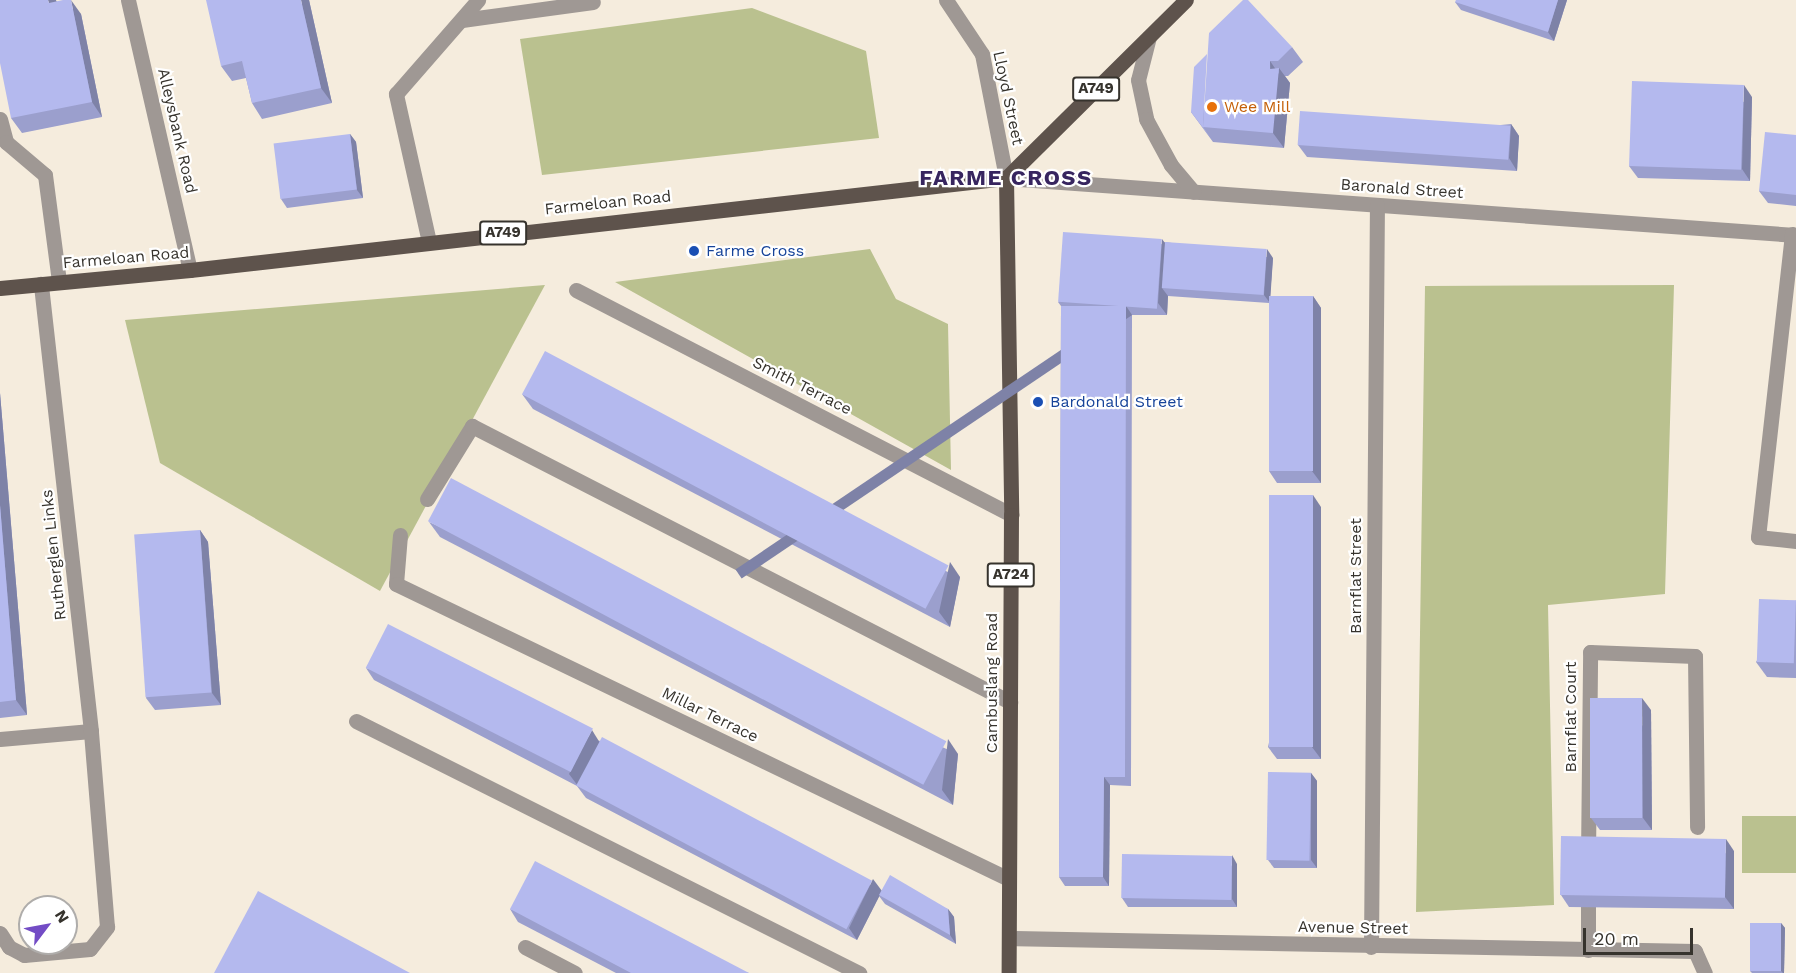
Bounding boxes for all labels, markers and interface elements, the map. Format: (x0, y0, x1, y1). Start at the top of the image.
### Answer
street label: Lloyd Street (989, 49, 1027, 147)
street label: Alleysbank Road (153, 66, 201, 196)
road number: A749 (1072, 77, 1120, 101)
place label: Wee Mill (1224, 97, 1290, 117)
marker: Wee Mill (1205, 100, 1219, 114)
district label: FARME CROSS (919, 165, 1093, 191)
street label: Baronald Street (1340, 175, 1464, 203)
street label: Farmeloan Road (544, 187, 672, 219)
road number: A749 (479, 221, 527, 245)
place label: Farme Cross (706, 241, 804, 261)
street label: Farmeloan Road (62, 243, 190, 273)
marker: Farme Cross (687, 244, 701, 258)
street label: Smith Terrace (749, 353, 855, 419)
place label: Bardonald Street (1050, 392, 1183, 412)
marker: Bardonald Street (1031, 395, 1045, 409)
street label: Rutherglen Links (38, 489, 70, 621)
street label: Barnflat Street (1346, 518, 1366, 634)
road number: A724 (986, 563, 1036, 587)
street label: Cambuslang Road (982, 613, 1002, 753)
street label: Barnflat Court (1561, 661, 1581, 773)
street label: Millar Terrace (658, 683, 762, 747)
north arrow (18, 895, 78, 955)
text: N (51, 906, 73, 926)
scale bar (1586, 916, 1696, 954)
street label: Avenue Street (1298, 917, 1408, 939)
text: 20 m (1594, 928, 1639, 949)

